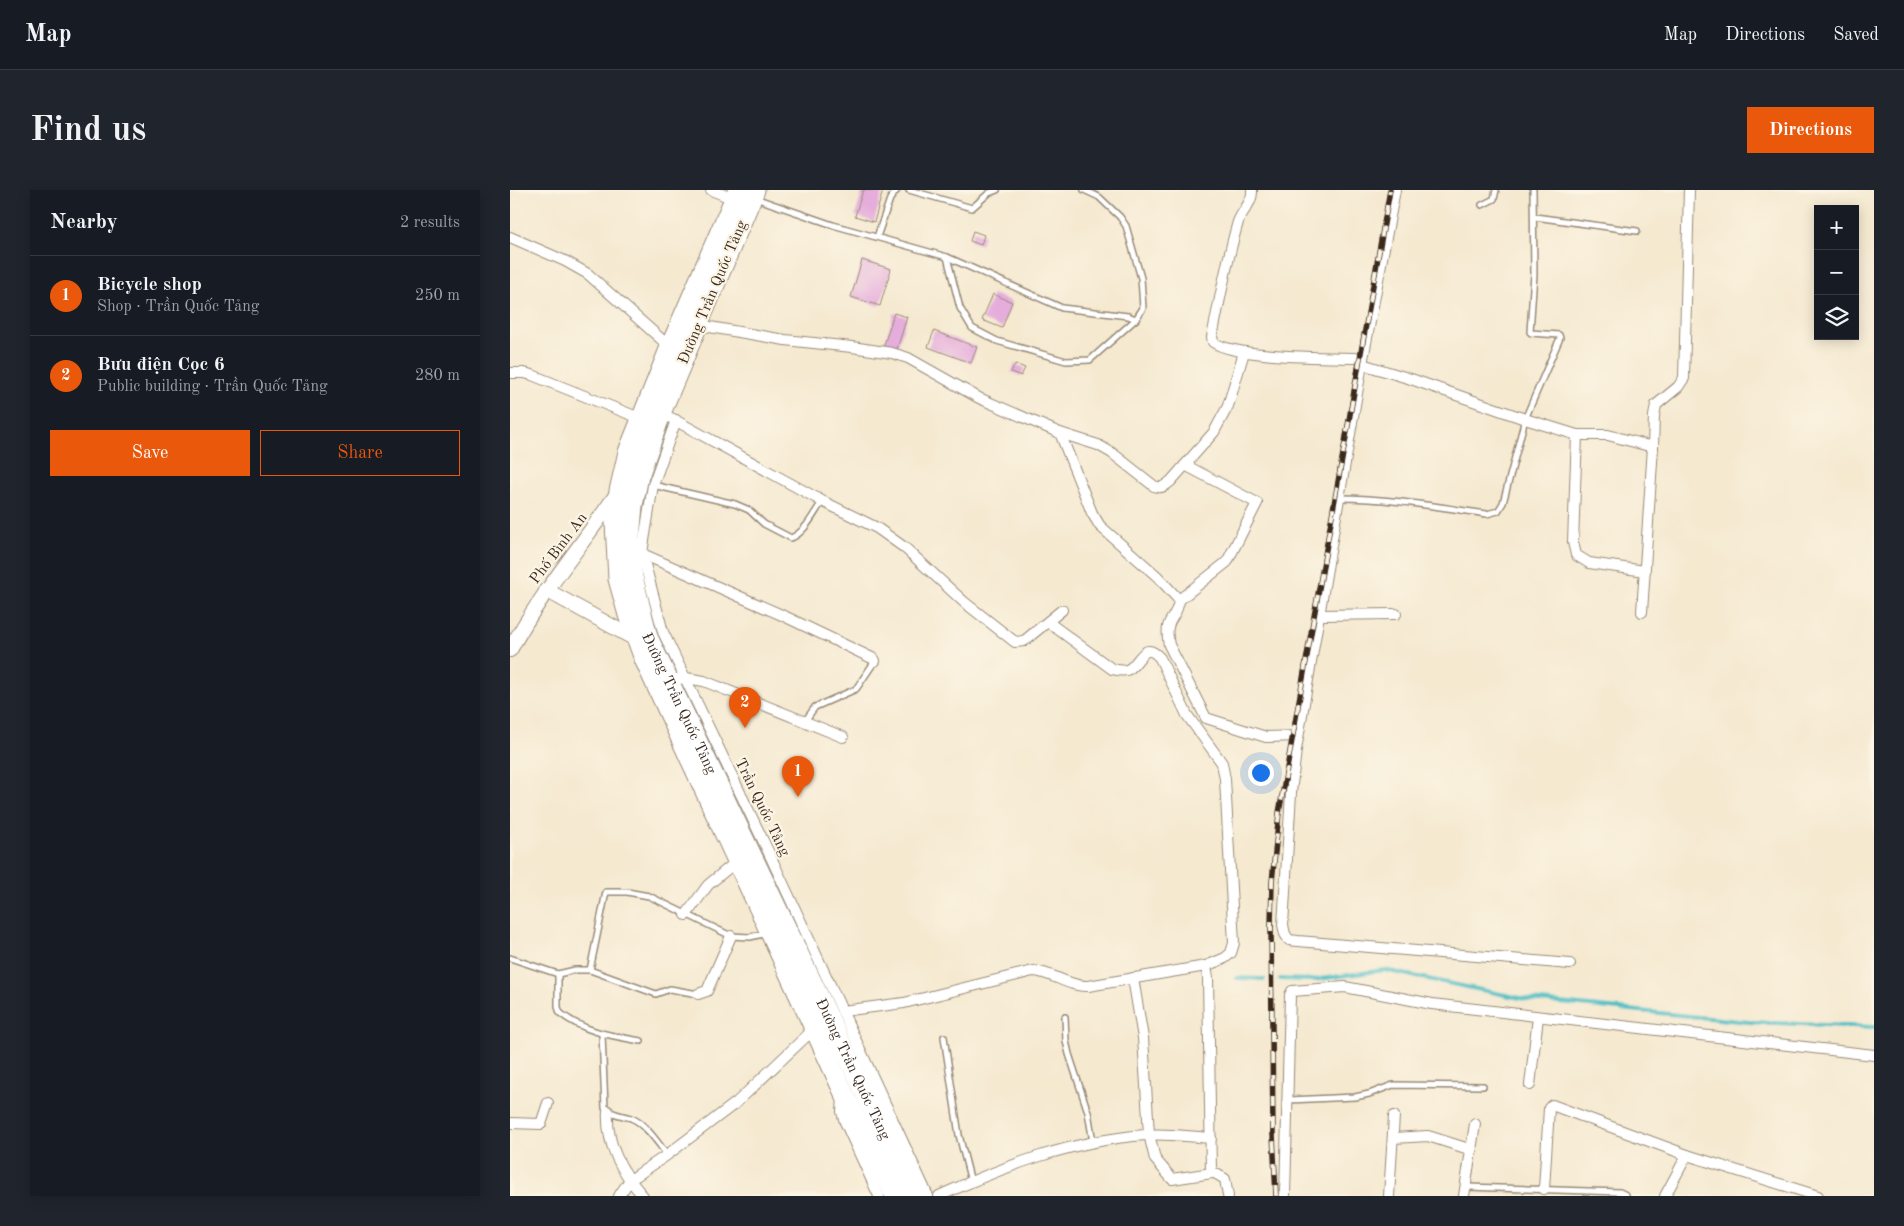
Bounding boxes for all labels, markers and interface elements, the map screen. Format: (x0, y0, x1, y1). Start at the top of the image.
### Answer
text: Map (25, 23, 72, 47)
text: Map (1664, 26, 1697, 44)
text: Directions (1725, 26, 1805, 44)
text: Saved (1833, 26, 1879, 44)
button: Directions (1747, 107, 1874, 153)
text: Find us (30, 113, 146, 148)
map controls (1814, 205, 1859, 340)
button: + (1814, 205, 1859, 250)
text: Nearby (50, 212, 118, 233)
text: 2 results (400, 215, 460, 231)
street label: Đường Trần Quốc Tảng (674, 218, 750, 367)
button: − (1814, 250, 1859, 295)
text: Bicycle shop (97, 276, 202, 295)
text: 1 (61, 288, 71, 304)
text: 250 m (415, 288, 460, 304)
button: layers (1814, 295, 1859, 340)
text: Shop · Trần Quốc Tảng (97, 299, 259, 315)
text: Bưu điện Cọc 6 (97, 356, 225, 375)
text: 2 (61, 368, 71, 384)
text: 280 m (415, 368, 460, 384)
text: Public building · Trần Quốc Tảng (97, 379, 328, 395)
button: Save (50, 430, 250, 476)
button: Share (260, 430, 460, 476)
street label: Phố Bình An (527, 510, 591, 587)
street label: Đường Trần Quốc Tảng (638, 631, 718, 777)
pin: 2 (729, 687, 761, 728)
street label: Trần Quốc Tảng (731, 755, 794, 859)
pin: 1 (782, 756, 814, 797)
your location (1248, 760, 1274, 786)
street label: Đường Trần Quốc Tảng (812, 997, 892, 1143)

